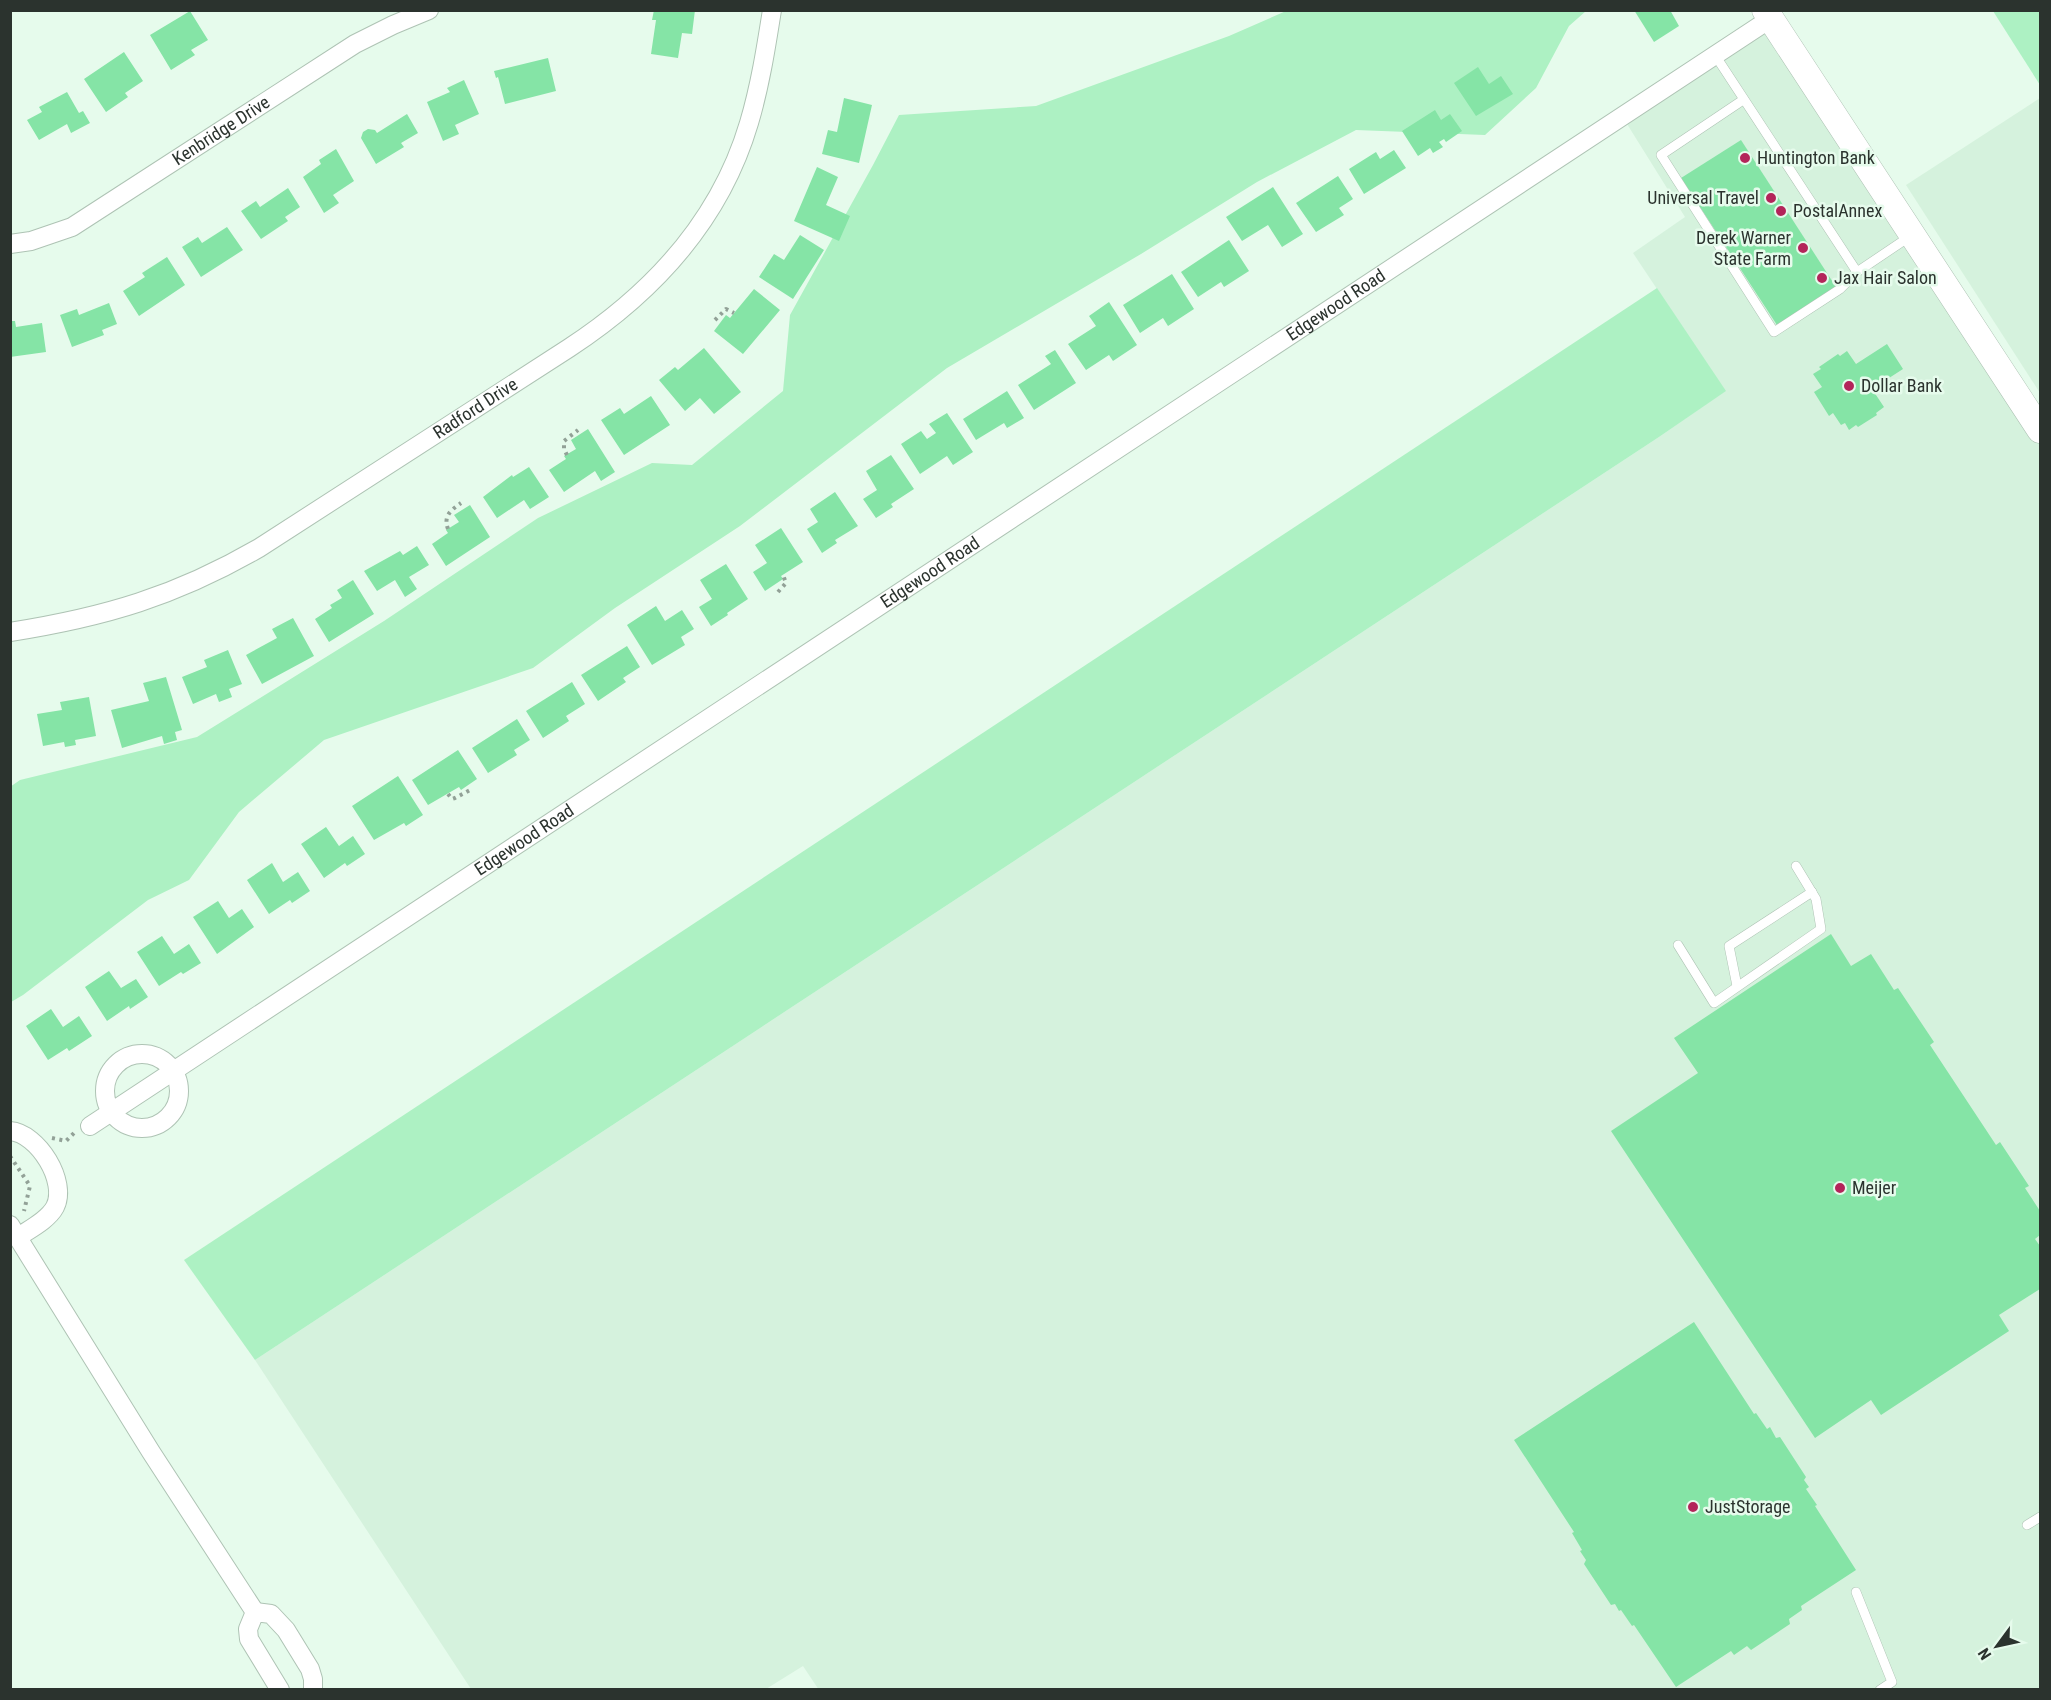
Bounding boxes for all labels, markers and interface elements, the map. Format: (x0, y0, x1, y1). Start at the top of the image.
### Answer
street label: Kenbridge Drive (168, 91, 273, 169)
place label: Huntington Bank (1757, 147, 1875, 168)
marker: Huntington Bank (1738, 151, 1752, 165)
place label: Universal Travel (1647, 187, 1759, 208)
marker: Universal Travel (1764, 191, 1778, 205)
place label: PostalAnnex (1793, 200, 1882, 221)
marker: PostalAnnex (1774, 204, 1788, 218)
place label: Derek Warner State Farm (1696, 227, 1792, 269)
marker: Derek Warner State Farm (1796, 241, 1810, 255)
street label: Edgewood Road (1282, 264, 1389, 345)
place label: Jax Hair Salon (1834, 267, 1937, 288)
marker: Jax Hair Salon (1815, 271, 1829, 285)
street label: Radford Drive (429, 373, 521, 443)
place label: Dollar Bank (1861, 375, 1942, 396)
marker: Dollar Bank (1842, 379, 1856, 393)
street label: Edgewood Road (876, 532, 983, 612)
street label: Edgewood Road (471, 799, 577, 880)
place label: Meijer (1852, 1177, 1897, 1198)
marker: Meijer (1833, 1181, 1847, 1195)
place label: JustStorage (1705, 1496, 1791, 1517)
marker: JustStorage (1686, 1500, 1700, 1514)
north arrow (1967, 1616, 2027, 1676)
text: N (1974, 1645, 1995, 1663)

